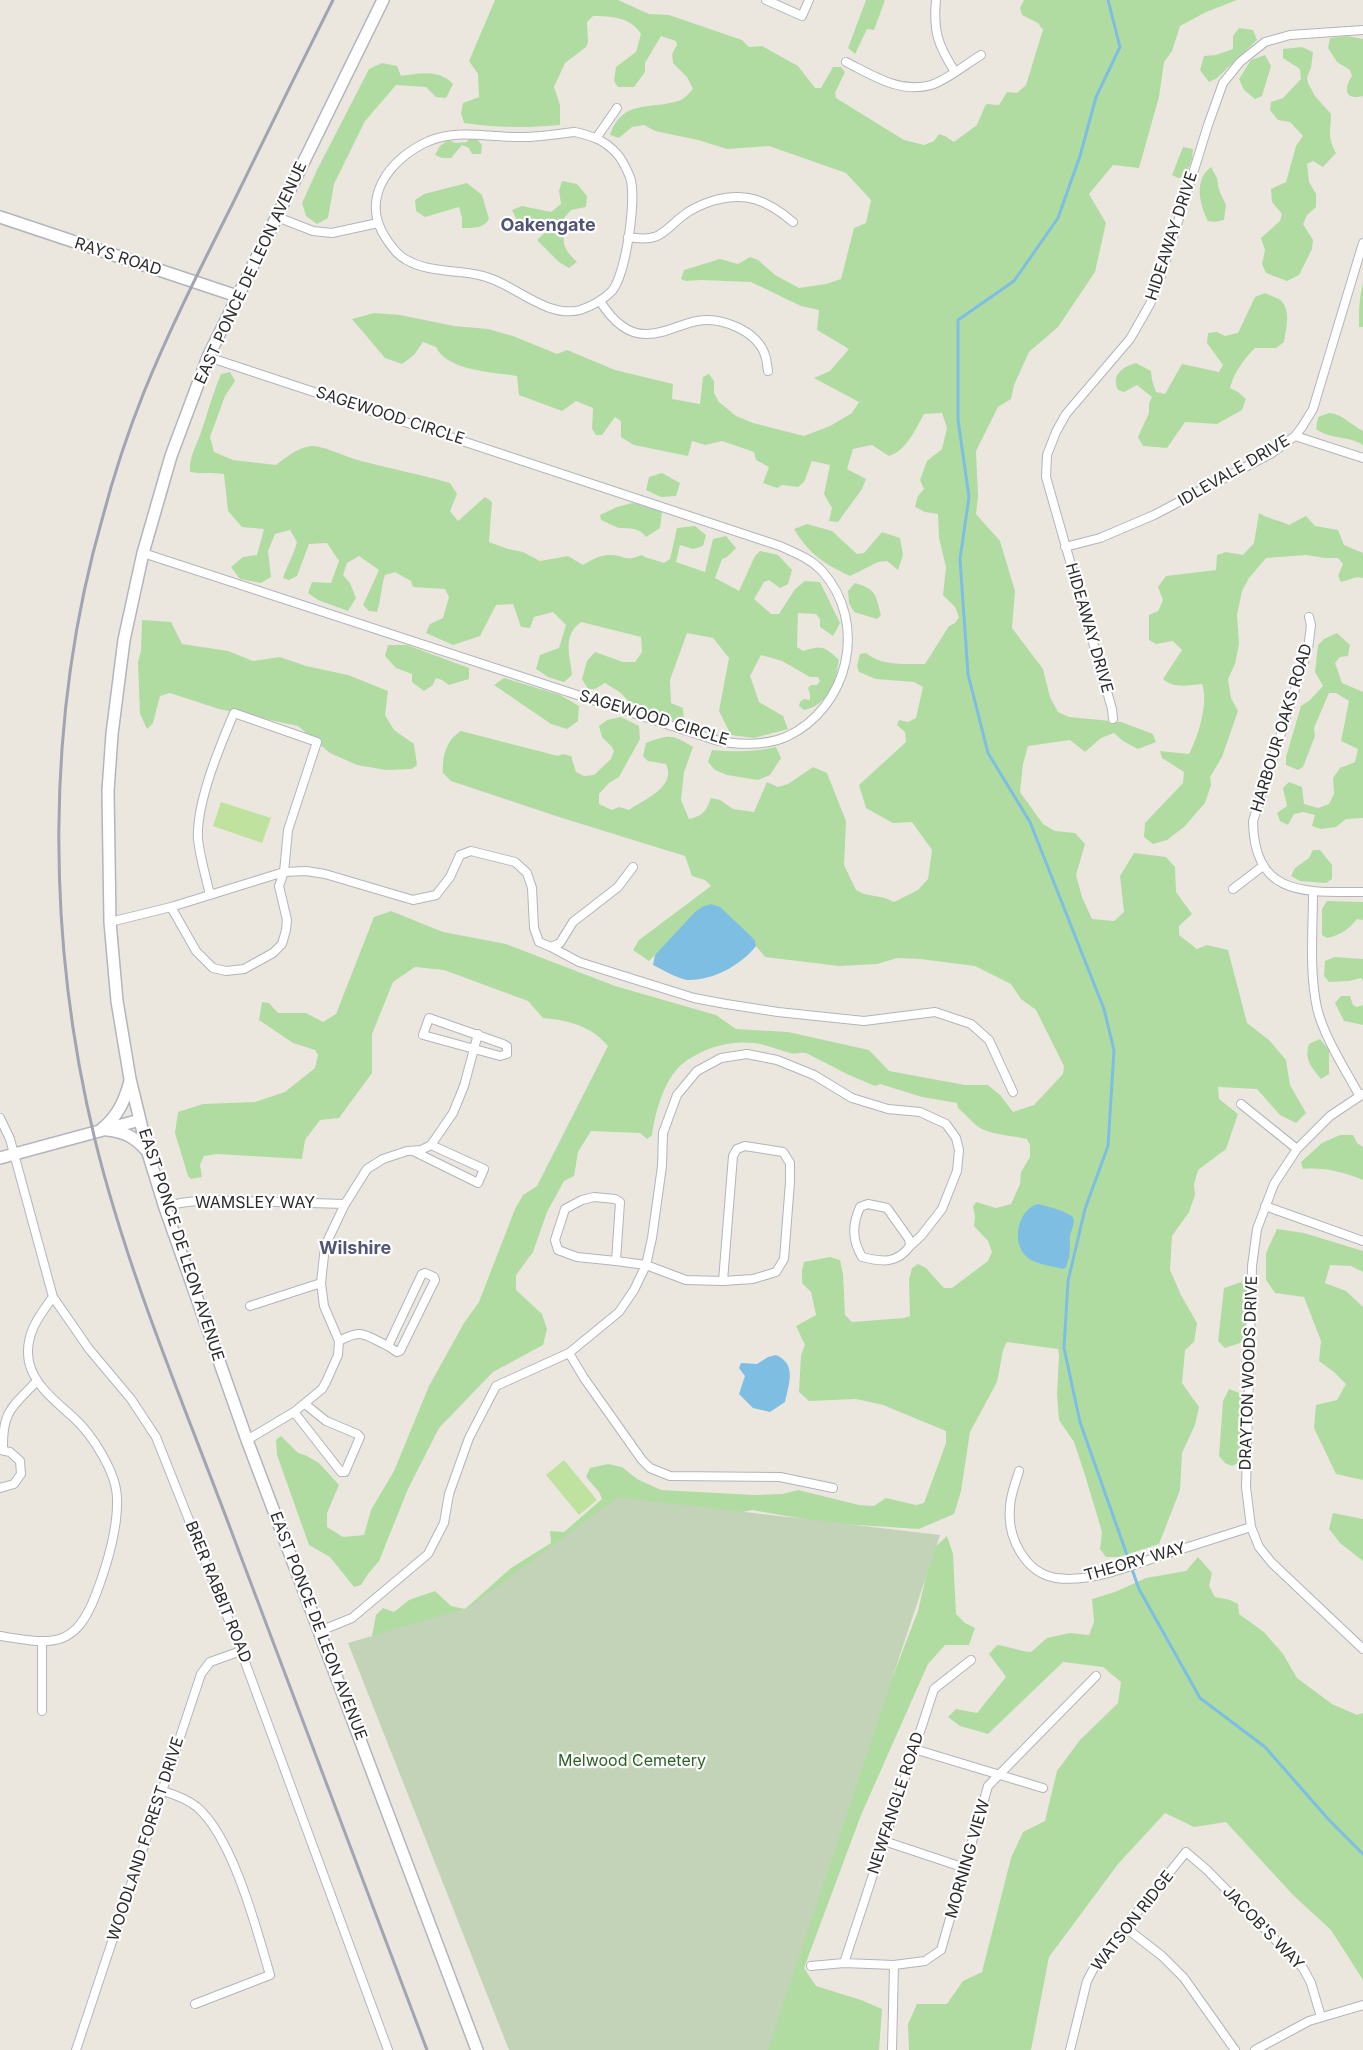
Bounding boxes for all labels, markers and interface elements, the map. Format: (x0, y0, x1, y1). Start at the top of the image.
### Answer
street label: EAST PONCE DE LEON AVENUE (191, 159, 311, 387)
street label: HIDEAWAY DRIVE (1142, 169, 1202, 303)
district label: Oakengate (500, 215, 596, 237)
street label: RAYS ROAD (72, 234, 164, 280)
street label: SAGEWOOD CIRCLE (313, 383, 467, 449)
street label: IDLEVALE DRIVE (1175, 431, 1293, 511)
street label: HIDEAWAY DRIVE (1061, 561, 1117, 695)
street label: HARBOUR OAKS ROAD (1247, 641, 1317, 815)
street label: SAGEWOOD CIRCLE (577, 686, 731, 750)
street label: EAST PONCE DE LEON AVENUE (134, 1126, 228, 1364)
street label: WAMSLEY WAY (195, 1193, 315, 1213)
district label: Wilshire (319, 1238, 391, 1260)
street label: DRAYTON WOODS DRIVE (1236, 1275, 1262, 1471)
street label: EAST PONCE DE LEON AVENUE (265, 1509, 371, 1743)
street label: BRER RABBIT ROAD (181, 1518, 255, 1666)
street label: THEORY WAY (1082, 1538, 1188, 1586)
street label: NEWFANGLE ROAD (864, 1730, 928, 1876)
street label: WOODLAND FOREST DRIVE (104, 1735, 188, 1943)
park label: Melwood Cemetery (558, 1751, 706, 1771)
street label: MORNING VIEW (942, 1797, 994, 1921)
street label: WATSON RIDGE (1088, 1867, 1178, 1975)
street label: JACOB'S WAY (1218, 1882, 1308, 1974)

